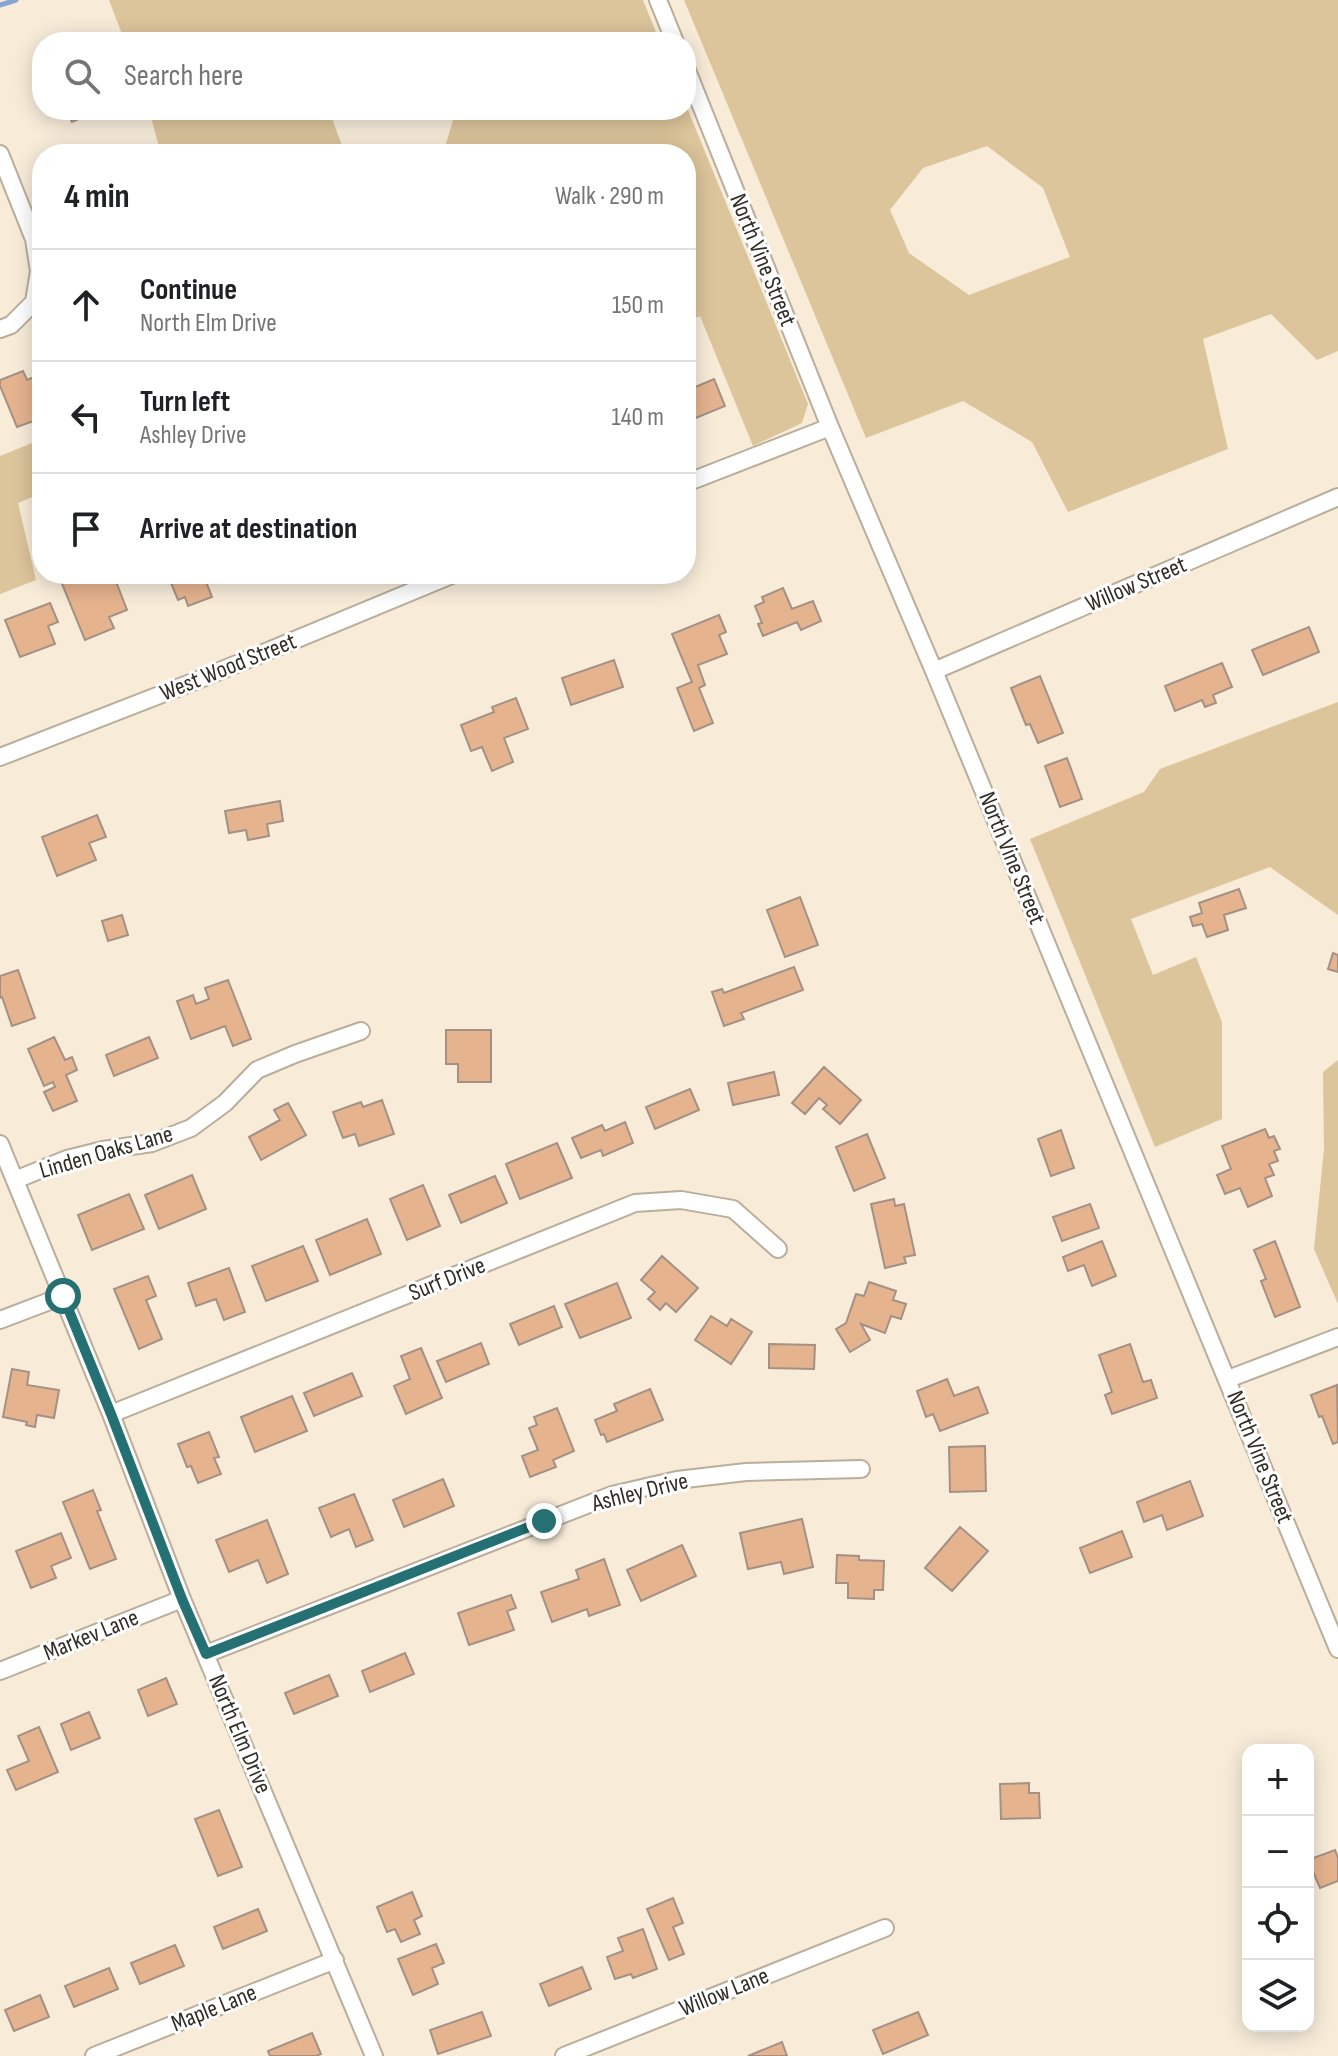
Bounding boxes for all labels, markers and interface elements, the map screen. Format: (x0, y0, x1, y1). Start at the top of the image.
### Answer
search box (32, 32, 696, 120)
icon: search (60, 54, 104, 98)
text: Search here (124, 58, 243, 94)
text: 4 min (64, 176, 130, 217)
text: Walk · 290 m (555, 181, 664, 212)
street label: North Vine Street (723, 189, 803, 331)
text: Continue (140, 272, 237, 308)
icon: ahead (64, 283, 108, 327)
text: 150 m (612, 290, 664, 321)
text: North Elm Drive (140, 308, 277, 339)
text: Turn left (140, 384, 230, 420)
icon: left (64, 395, 108, 439)
text: 140 m (612, 402, 664, 433)
text: Ashley Drive (140, 420, 246, 451)
icon: arrive (64, 507, 108, 551)
text: Arrive at destination (140, 511, 357, 547)
street label: Willow Street (1081, 550, 1191, 618)
street label: West Wood Street (156, 627, 300, 707)
street label: North Vine Street (972, 787, 1052, 929)
street label: Linden Oaks Lane (36, 1119, 176, 1185)
street label: Surf Drive (404, 1251, 490, 1307)
route start (45, 1278, 81, 1314)
street label: North Vine Street (1220, 1386, 1300, 1528)
street label: Ashley Drive (588, 1466, 691, 1518)
route end (526, 1503, 562, 1539)
street label: Markev Lane (39, 1603, 143, 1667)
street label: North Elm Drive (202, 1670, 278, 1798)
map controls (1242, 1744, 1314, 2032)
button: + (1242, 1744, 1314, 1816)
button: − (1242, 1816, 1314, 1888)
button: locate (1242, 1888, 1314, 1960)
button: layers (1242, 1960, 1314, 2032)
street label: Willow Lane (675, 1961, 773, 2023)
street label: Maple Lane (167, 1978, 261, 2038)

